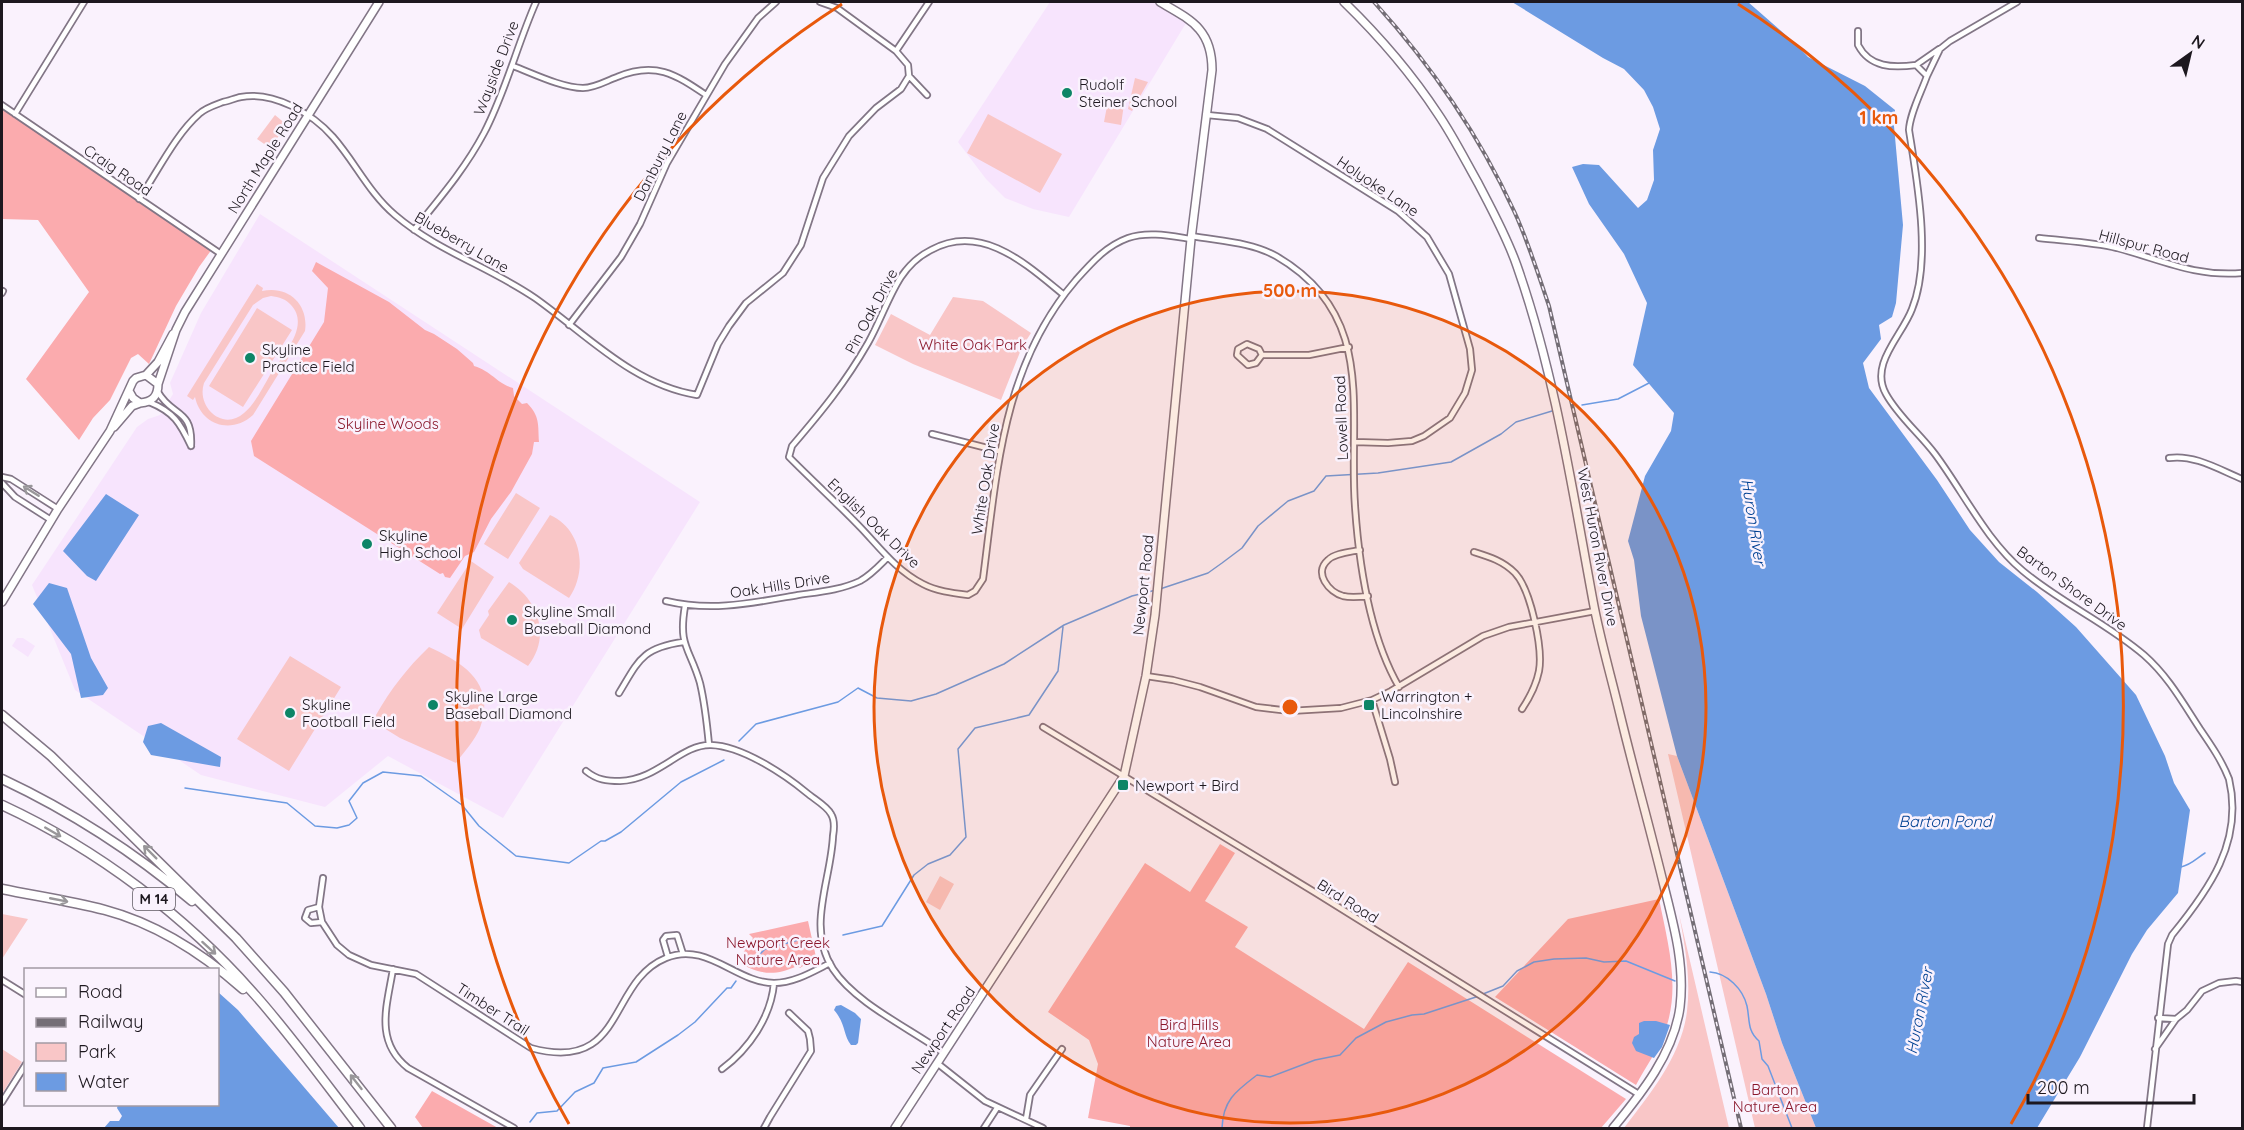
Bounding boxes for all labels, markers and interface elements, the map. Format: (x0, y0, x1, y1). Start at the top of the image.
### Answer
street label: Wayside Drive (469, 18, 523, 118)
north arrow (2160, 24, 2220, 84)
text: N (2188, 30, 2209, 53)
place label: Rudolf Steiner School (1079, 75, 1177, 111)
marker: Rudolf Steiner School (1060, 86, 1074, 100)
street label: North Maple Road (223, 99, 307, 217)
text: 1 km (1860, 106, 1898, 129)
street label: Danbury Lane (629, 108, 691, 204)
street label: Craig Road (80, 140, 156, 200)
street label: Holyoke Lane (1333, 152, 1423, 220)
street label: Blueberry Lane (411, 207, 513, 277)
street label: Hillspur Road (2097, 225, 2191, 267)
street label: Pin Oak Drive (841, 265, 901, 357)
text: 500 m (1263, 279, 1317, 302)
park label: White Oak Park (919, 335, 1027, 354)
place label: Skyline Practice Field (262, 340, 355, 376)
marker: Skyline Practice Field (243, 351, 257, 365)
street label: Lowell Road (1330, 375, 1352, 461)
park label: Skyline Woods (337, 414, 439, 433)
street label: White Oak Drive (967, 422, 1003, 536)
street label: West Huron River Drive (1573, 466, 1623, 628)
street label: English Oak Drive (824, 474, 924, 572)
water label: Huron River (1737, 477, 1771, 569)
one-way arrow (22, 485, 39, 498)
place label: Skyline High School (379, 526, 461, 562)
street label: Newport Road (1128, 534, 1158, 636)
marker: Skyline High School (360, 537, 374, 551)
street label: Barton Shore Drive (2013, 542, 2131, 634)
street label: Oak Hills Drive (729, 568, 831, 602)
place label: Skyline Small Baseball Diamond (524, 602, 651, 638)
marker: Skyline Small Baseball Diamond (505, 613, 519, 627)
place label: Skyline Large Baseball Diamond (445, 687, 572, 723)
place label: Warrington + Lincolnshire (1381, 687, 1473, 723)
place label: Skyline Football Field (302, 695, 395, 731)
centre of rings (1280, 697, 1300, 717)
marker: Skyline Large Baseball Diamond (426, 698, 440, 712)
marker: Warrington + Lincolnshire (1362, 698, 1376, 712)
marker: Skyline Football Field (283, 706, 297, 720)
place label: Newport + Bird (1135, 776, 1239, 795)
marker: Newport + Bird (1116, 778, 1130, 792)
water label: Barton Pond (1899, 811, 1994, 831)
one-way arrow (44, 826, 61, 838)
one-way arrow (142, 845, 157, 860)
street label: Bird Road (1314, 875, 1382, 927)
road number: M 14 (133, 888, 175, 910)
one-way arrow (49, 895, 68, 906)
park label: Newport Creek Nature Area (726, 933, 830, 969)
one-way arrow (202, 941, 217, 955)
water label: Huron River (1901, 964, 1938, 1056)
legend (24, 968, 219, 1106)
street label: Timber Trail (453, 978, 533, 1040)
text: Road (78, 980, 123, 1003)
street label: Newport Road (907, 983, 979, 1077)
text: Railway (78, 1010, 144, 1033)
park label: Bird Hills Nature Area (1147, 1015, 1231, 1051)
text: Park (78, 1040, 116, 1063)
scale bar (2028, 1067, 2194, 1105)
text: Water (78, 1070, 129, 1093)
one-way arrow (349, 1074, 362, 1090)
text: 200 m (2037, 1076, 2090, 1099)
park label: Barton Nature Area (1733, 1080, 1817, 1116)

